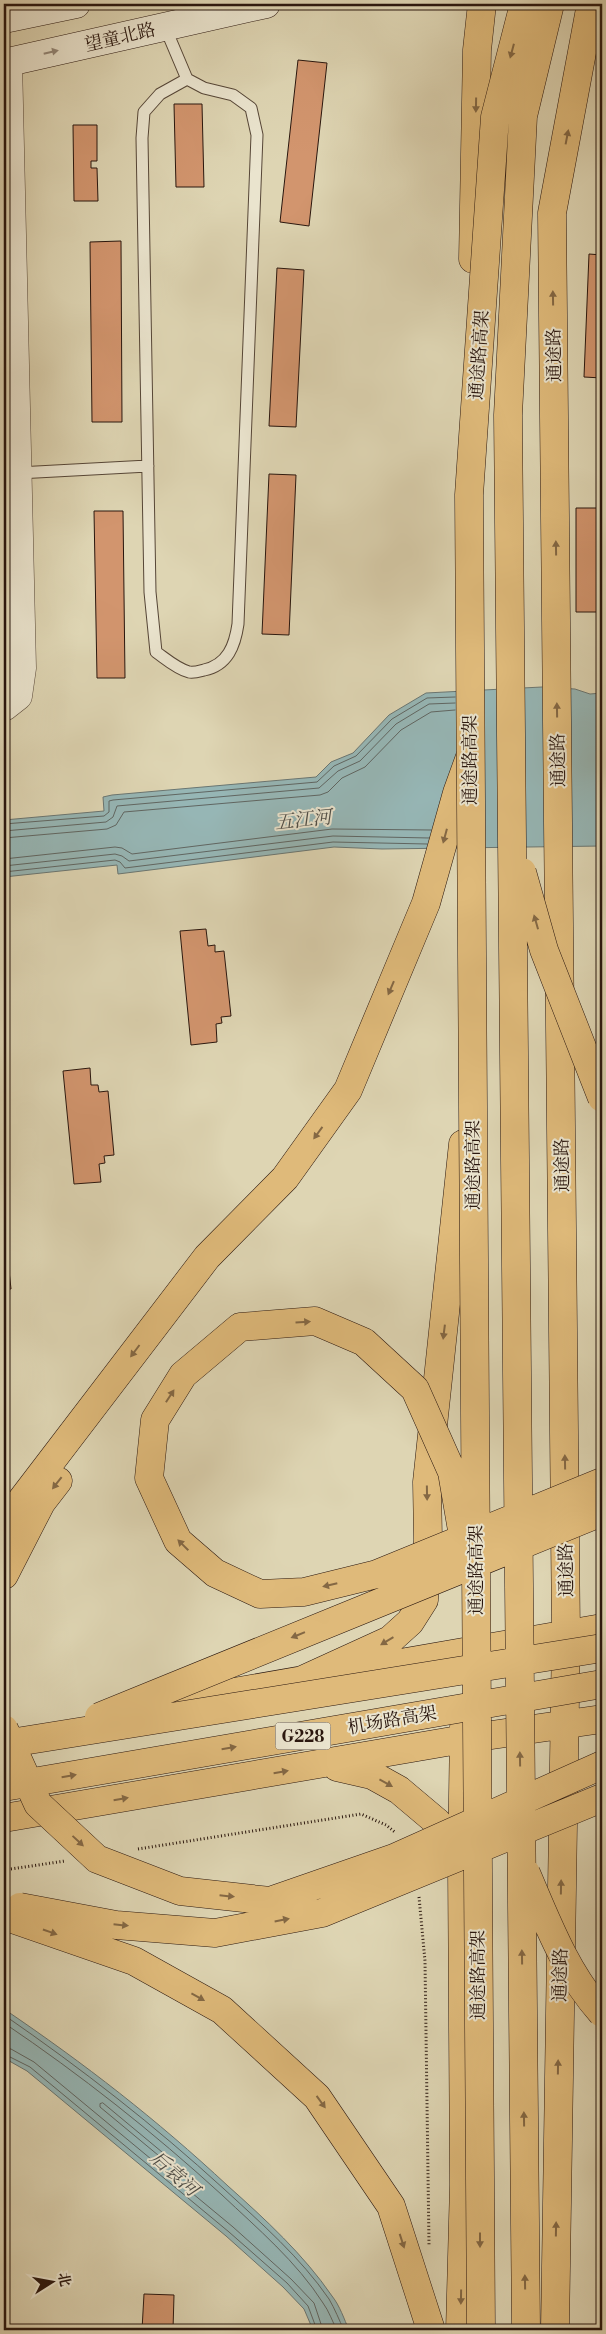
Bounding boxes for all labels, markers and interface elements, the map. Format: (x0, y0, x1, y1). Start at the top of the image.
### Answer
street label: 望童北路 (82, 18, 158, 57)
one-way arrow (508, 43, 516, 58)
one-way arrow (44, 48, 59, 56)
one-way arrow (472, 97, 480, 113)
one-way arrow (563, 128, 571, 144)
one-way arrow (549, 290, 557, 306)
street label: 通途路高架 (465, 309, 494, 401)
street label: 通途路 (543, 328, 566, 382)
one-way arrow (552, 539, 560, 555)
one-way arrow (553, 702, 561, 718)
street label: 通途路高架 (459, 715, 482, 805)
street label: 通途路 (547, 733, 570, 787)
water label: 五江河 (273, 805, 336, 835)
one-way arrow (441, 828, 449, 843)
one-way arrow (532, 914, 540, 929)
one-way arrow (386, 981, 394, 996)
street label: 通途路高架 (462, 1120, 485, 1210)
one-way arrow (313, 1126, 323, 1139)
street label: 通途路 (551, 1138, 574, 1192)
one-way arrow (295, 1318, 311, 1326)
one-way arrow (440, 1324, 448, 1340)
one-way arrow (130, 1344, 141, 1357)
one-way arrow (165, 1389, 174, 1403)
one-way arrow (561, 1453, 569, 1469)
one-way arrow (51, 1476, 62, 1489)
one-way arrow (423, 1485, 431, 1501)
street label: 通途路高架 (465, 1525, 488, 1615)
one-way arrow (178, 1539, 190, 1551)
street label: 通途路 (555, 1543, 578, 1597)
one-way arrow (322, 1581, 337, 1589)
one-way arrow (291, 1632, 306, 1639)
one-way arrow (381, 1636, 394, 1645)
street label: 机场路高架 (346, 1701, 438, 1740)
road number: G228 (276, 1722, 330, 1750)
one-way arrow (222, 1744, 238, 1752)
one-way arrow (516, 1751, 524, 1767)
one-way arrow (273, 1767, 289, 1775)
one-way arrow (61, 1772, 77, 1780)
one-way arrow (380, 1778, 393, 1787)
one-way arrow (113, 1794, 129, 1802)
one-way arrow (71, 1835, 83, 1847)
one-way arrow (558, 1878, 566, 1894)
one-way arrow (219, 1893, 235, 1901)
one-way arrow (274, 1916, 290, 1924)
one-way arrow (113, 1921, 129, 1929)
one-way arrow (43, 1928, 58, 1936)
street label: 通途路高架 (467, 1930, 490, 2020)
one-way arrow (518, 1948, 526, 1964)
street label: 通途路 (549, 1948, 572, 2002)
one-way arrow (192, 1992, 205, 2001)
one-way arrow (555, 2058, 563, 2074)
one-way arrow (316, 2095, 326, 2109)
one-way arrow (520, 2111, 528, 2127)
water label: 后袁河 (145, 2146, 206, 2204)
one-way arrow (552, 2221, 560, 2237)
one-way arrow (476, 2233, 484, 2249)
one-way arrow (399, 2234, 406, 2249)
north arrow (28, 2256, 78, 2306)
text: 北 (54, 2271, 74, 2288)
one-way arrow (521, 2273, 529, 2289)
one-way arrow (457, 2289, 465, 2305)

